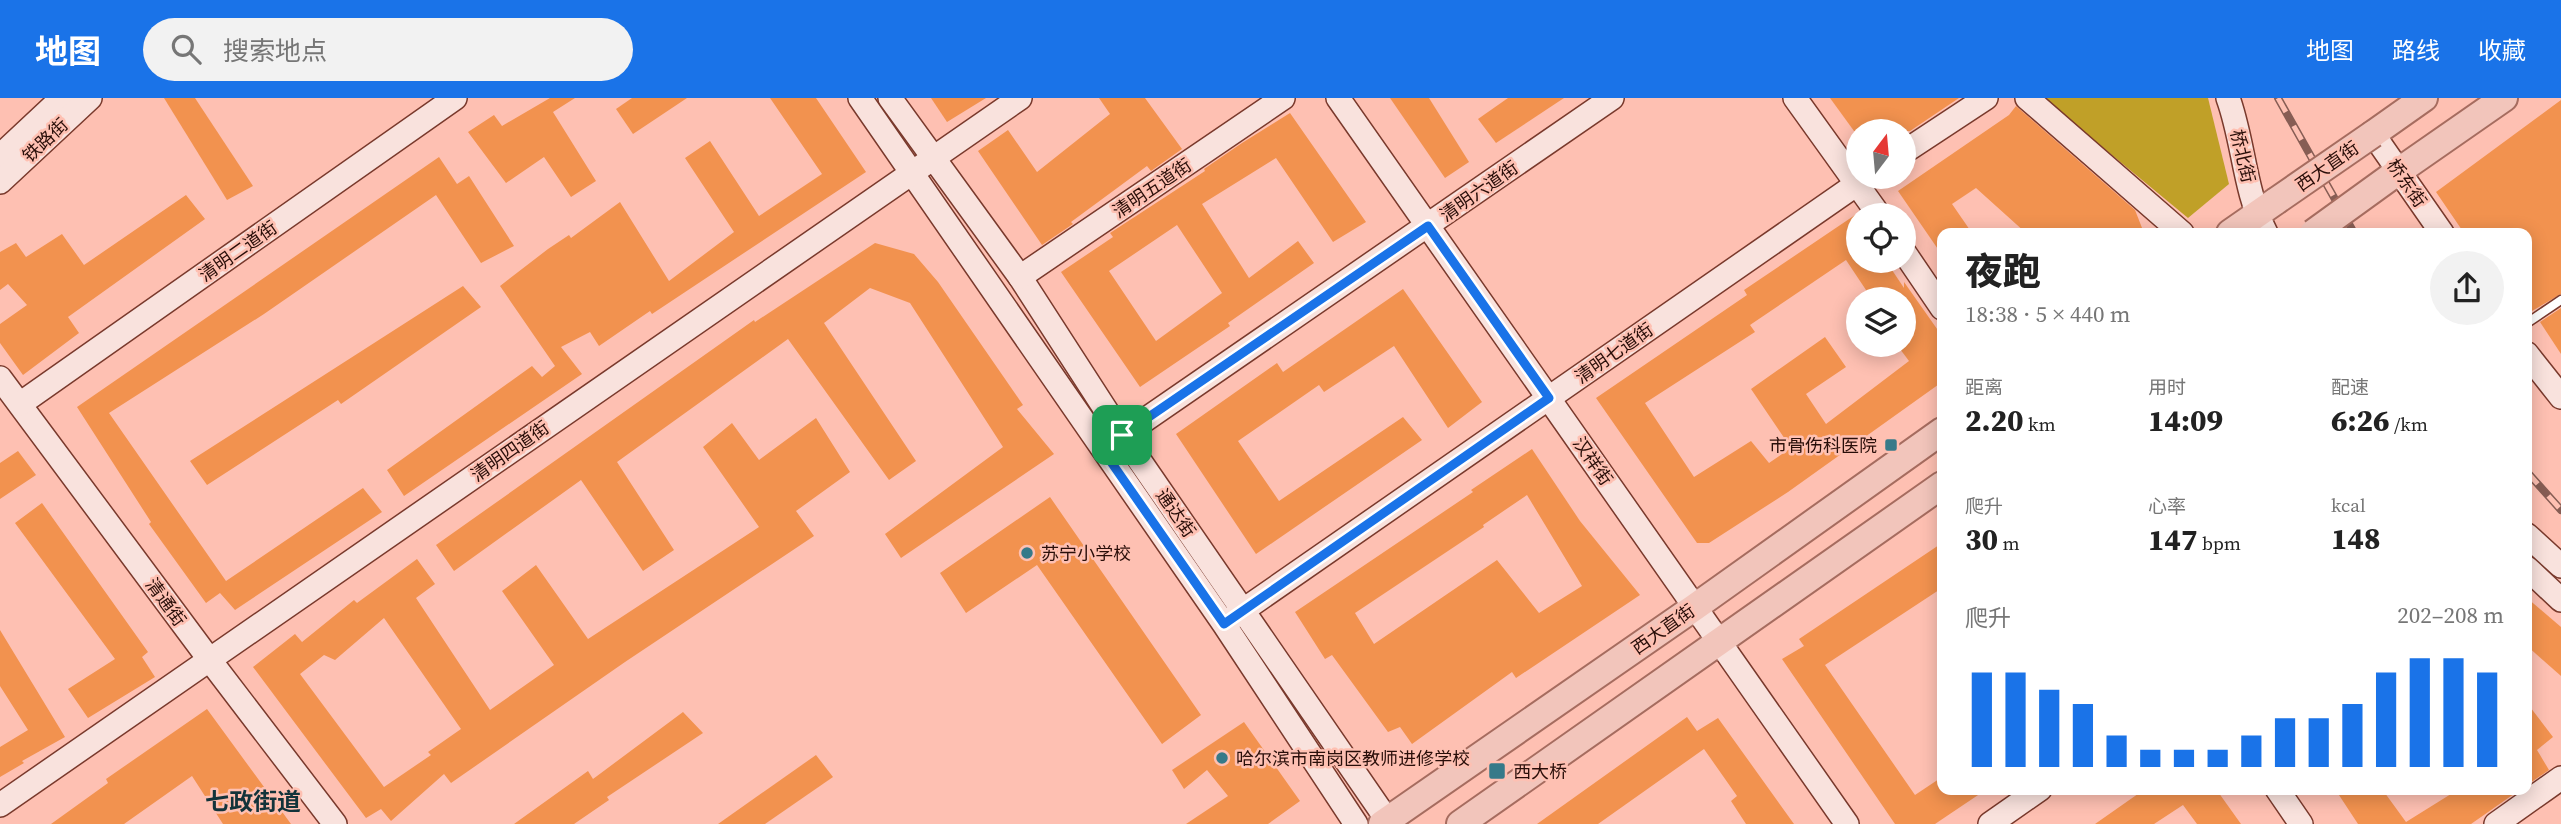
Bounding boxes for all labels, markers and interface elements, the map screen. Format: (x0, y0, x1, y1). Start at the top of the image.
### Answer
search box (143, 18, 633, 81)
text: 地图 (35, 29, 101, 74)
icon: search (167, 30, 205, 68)
text: 搜索地点 (223, 33, 327, 69)
text: 地图 (2306, 34, 2354, 67)
text: 路线 (2392, 34, 2440, 67)
text: 收藏 (2478, 34, 2526, 67)
street label: 铁路街 (17, 112, 73, 168)
north arrow (1846, 119, 1916, 189)
map controls (1846, 119, 1916, 357)
street label: 桥北街 (2225, 127, 2261, 185)
street label: 西大直街 (2290, 135, 2364, 197)
street label: 清明五道街 (1108, 152, 1196, 224)
street label: 桥东街 (2381, 154, 2433, 212)
street label: 清明六道街 (1435, 155, 1523, 227)
button: locate (1846, 203, 1916, 273)
street label: 清明二道街 (194, 215, 282, 287)
text: 夜跑 (1965, 246, 2041, 298)
button: share (2430, 251, 2504, 325)
button: layers (1846, 287, 1916, 357)
text: 18:38 · 5 × 440 m (1965, 298, 2131, 330)
street label: 清明七道街 (1570, 317, 1658, 389)
text: 距离 (1965, 374, 2003, 400)
text: 用时 (2148, 374, 2186, 400)
text: 配速 (2331, 374, 2369, 400)
text: 2.20 (1965, 400, 2024, 441)
text: 14:09 (2148, 400, 2223, 441)
text: 6:26 (2331, 400, 2390, 441)
pin (1092, 405, 1152, 465)
text: km (2024, 411, 2056, 437)
text: /km (2390, 411, 2428, 437)
street label: 清明四道街 (466, 415, 554, 487)
icon: arrive (1103, 416, 1141, 454)
street label: 汉祥街 (1567, 432, 1619, 490)
place label: 市骨伤科医院 (1769, 433, 1877, 458)
marker: 市骨伤科医院 (1883, 437, 1899, 453)
street label: 通达街 (1150, 484, 1202, 542)
text: kcal (2331, 492, 2366, 518)
text: 爬升 (1965, 493, 2003, 519)
text: 心率 (2148, 493, 2186, 519)
text: 148 (2331, 518, 2381, 559)
text: 30 (1965, 519, 1998, 560)
text: 147 (2148, 519, 2198, 560)
text: m (1998, 530, 2020, 556)
text: bpm (2198, 530, 2241, 556)
place label: 苏宁小学校 (1041, 541, 1131, 566)
marker: 苏宁小学校 (1019, 545, 1035, 561)
street label: 清通街 (140, 573, 192, 631)
street label: 西大直街 (1626, 598, 1700, 660)
text: 202–208 m (2397, 599, 2504, 631)
text: 爬升 (1965, 602, 2011, 634)
place label: 哈尔滨市南岗区教师进修学校 (1236, 746, 1470, 771)
marker: 哈尔滨市南岗区教师进修学校 (1214, 750, 1230, 766)
place label: 西大桥 (1513, 759, 1567, 784)
marker: 西大桥 (1487, 761, 1507, 781)
district label: 七政街道 (205, 785, 301, 818)

